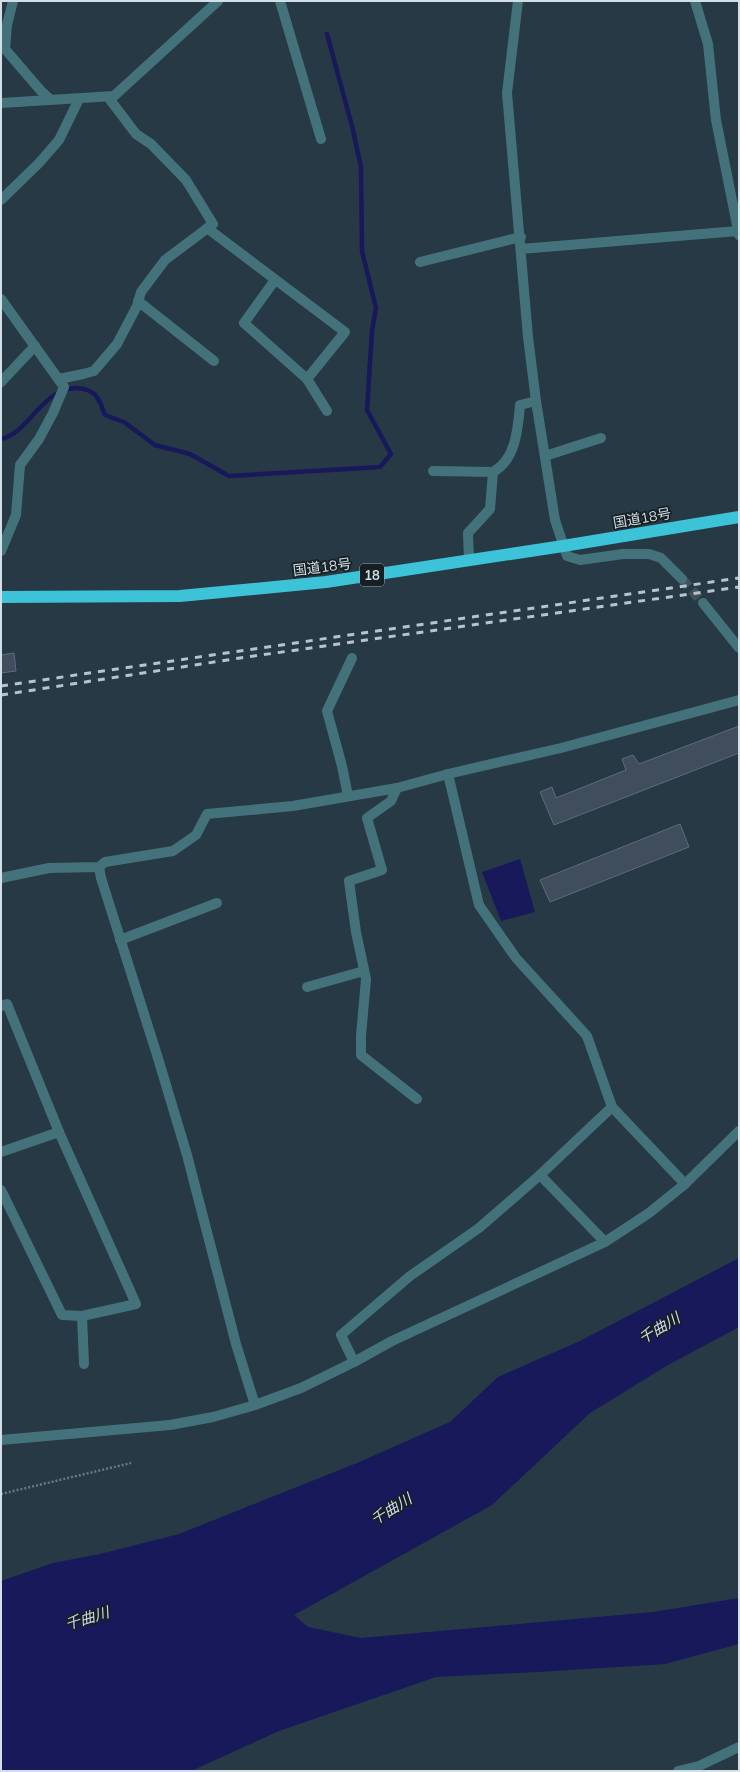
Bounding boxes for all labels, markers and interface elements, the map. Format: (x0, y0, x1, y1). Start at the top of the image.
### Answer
street label: 国道18号 (611, 504, 673, 532)
street label: 国道18号 (292, 554, 352, 580)
road number: 18 (360, 564, 384, 586)
water label: 千曲川 (635, 1307, 685, 1348)
water label: 千曲川 (367, 1488, 417, 1529)
water label: 千曲川 (63, 1602, 113, 1634)

